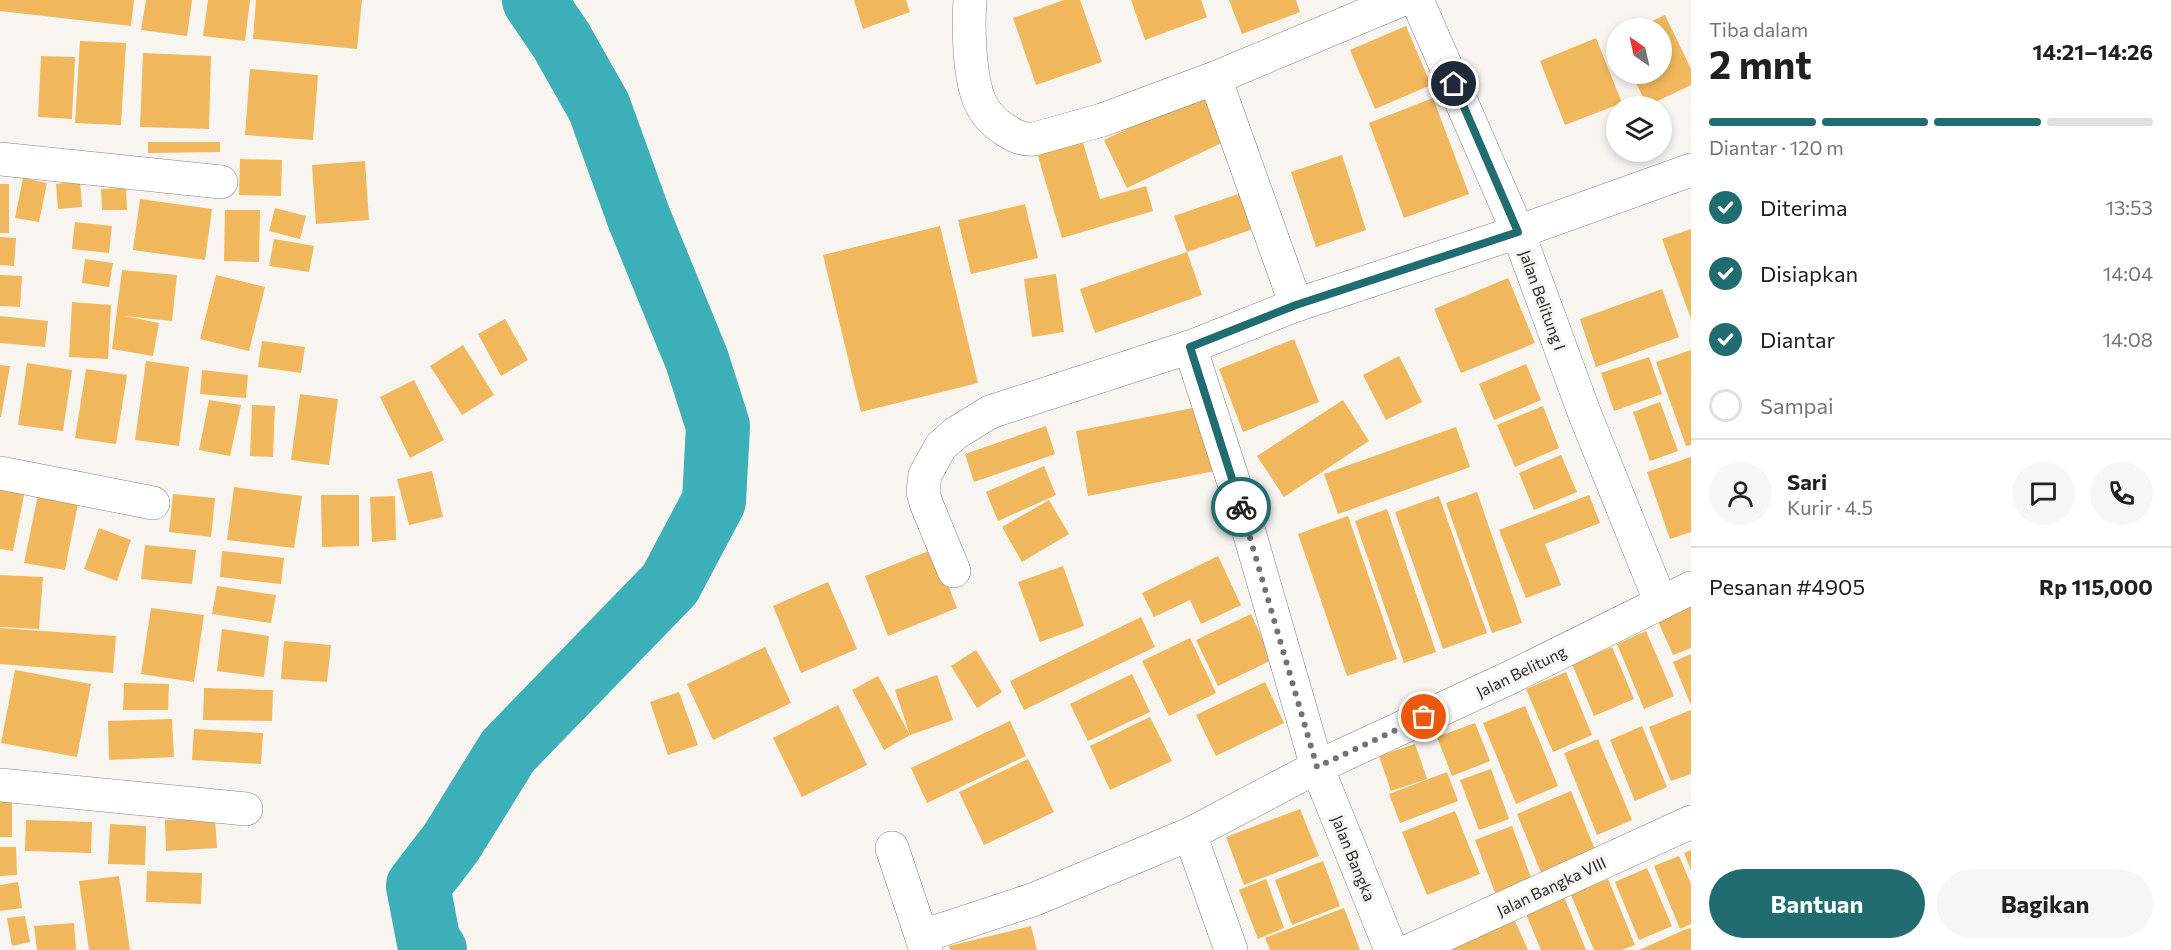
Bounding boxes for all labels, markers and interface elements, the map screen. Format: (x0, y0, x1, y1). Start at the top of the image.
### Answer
text: Tiba dalam (1709, 17, 1808, 41)
north arrow (1606, 18, 1672, 84)
map controls (1606, 18, 1672, 162)
text: 14:21–14:26 (2033, 38, 2153, 65)
text: 2 mnt (1709, 39, 1812, 87)
pin (1428, 58, 1479, 109)
icon: home (1437, 67, 1470, 100)
button: layers (1606, 96, 1672, 162)
text: Diantar · 120 m (1709, 135, 1844, 159)
icon: check (1709, 191, 1742, 224)
text: Diterima (1760, 194, 1847, 221)
text: 13:53 (2105, 195, 2153, 219)
street label: Jalan Belitung I (1516, 247, 1570, 353)
icon: check (1709, 257, 1742, 290)
text: Disiapkan (1760, 260, 1858, 287)
text: 14:04 (2103, 261, 2153, 285)
icon: check (1709, 323, 1742, 356)
text: Diantar (1760, 326, 1835, 353)
text: 14:08 (2103, 327, 2153, 351)
text: Sampai (1760, 392, 1834, 419)
button: person (1709, 462, 1772, 525)
button: chat (2012, 462, 2075, 525)
button: phone (2090, 462, 2153, 525)
text: Sari (1787, 468, 1827, 495)
courier (1211, 477, 1271, 537)
icon: bike (1225, 491, 1258, 524)
text: Kurir · 4.5 (1787, 495, 1873, 519)
text: Pesanan #4905 (1709, 573, 1865, 600)
text: Rp 115,000 (2039, 573, 2153, 600)
street label: Jalan Belitung (1473, 641, 1569, 701)
pin (1398, 691, 1449, 742)
icon: bag (1407, 700, 1440, 733)
street label: Jalan Bangka (1328, 812, 1380, 904)
street label: Jalan Bangka VIII (1493, 852, 1609, 920)
button: Bantuan (1709, 869, 1925, 938)
button: Bagikan (1937, 869, 2153, 938)

